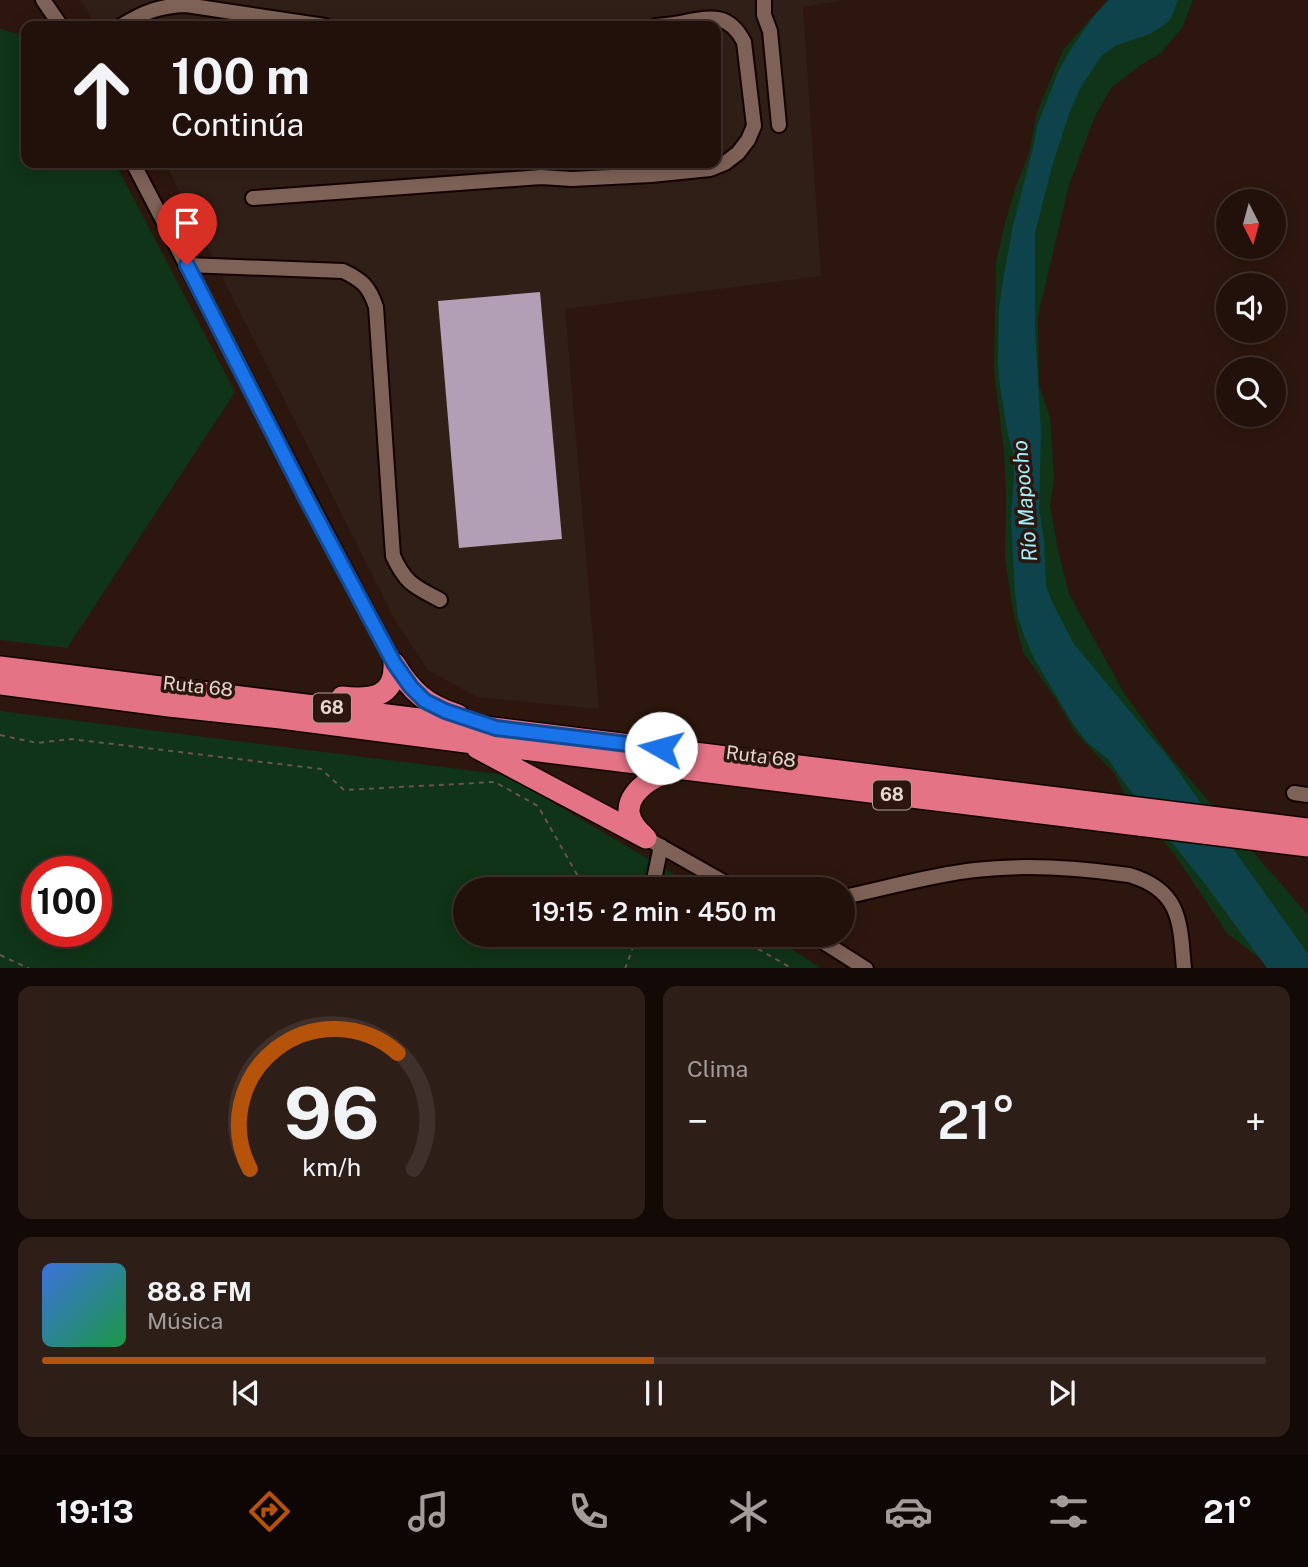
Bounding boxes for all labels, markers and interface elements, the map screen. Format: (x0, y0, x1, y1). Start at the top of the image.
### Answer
text: 100 m (171, 47, 310, 105)
icon: ahead (56, 49, 147, 140)
text: Continúa (171, 106, 304, 143)
north arrow (1216, 189, 1286, 259)
map controls (1216, 189, 1286, 427)
pin (157, 193, 217, 265)
icon: arrive (168, 204, 206, 242)
button: sound (1216, 273, 1286, 343)
button: search (1216, 357, 1286, 427)
water label: Río Mapocho (1007, 439, 1042, 563)
street label: Ruta 68 (162, 671, 234, 701)
road number: 68 (313, 694, 351, 722)
position arrow (624, 711, 698, 785)
street label: Ruta 68 (725, 741, 797, 771)
road number: 68 (873, 780, 911, 810)
speed limit sign: 100 (21, 856, 112, 947)
text: 19:15 · 2 min · 450 m (532, 896, 776, 927)
text: Clima (687, 1055, 748, 1082)
text: 96 (284, 1070, 379, 1155)
text: 21° (937, 1090, 1016, 1151)
text: − (687, 1099, 708, 1144)
text: + (1245, 1099, 1266, 1144)
text: km/h (302, 1151, 361, 1181)
text: 88.8 FM (147, 1276, 252, 1307)
text: Música (147, 1307, 223, 1334)
icon: previous (227, 1374, 265, 1412)
icon: pause (635, 1374, 673, 1412)
icon: next (1043, 1374, 1081, 1412)
icon: directions (245, 1487, 294, 1536)
icon: music (404, 1487, 453, 1536)
icon: phone (564, 1487, 613, 1536)
icon: climate (724, 1487, 773, 1536)
icon: car (884, 1487, 933, 1536)
icon: filters (1044, 1487, 1093, 1536)
text: 19:13 (55, 1493, 134, 1530)
text: 21° (1203, 1493, 1253, 1530)

